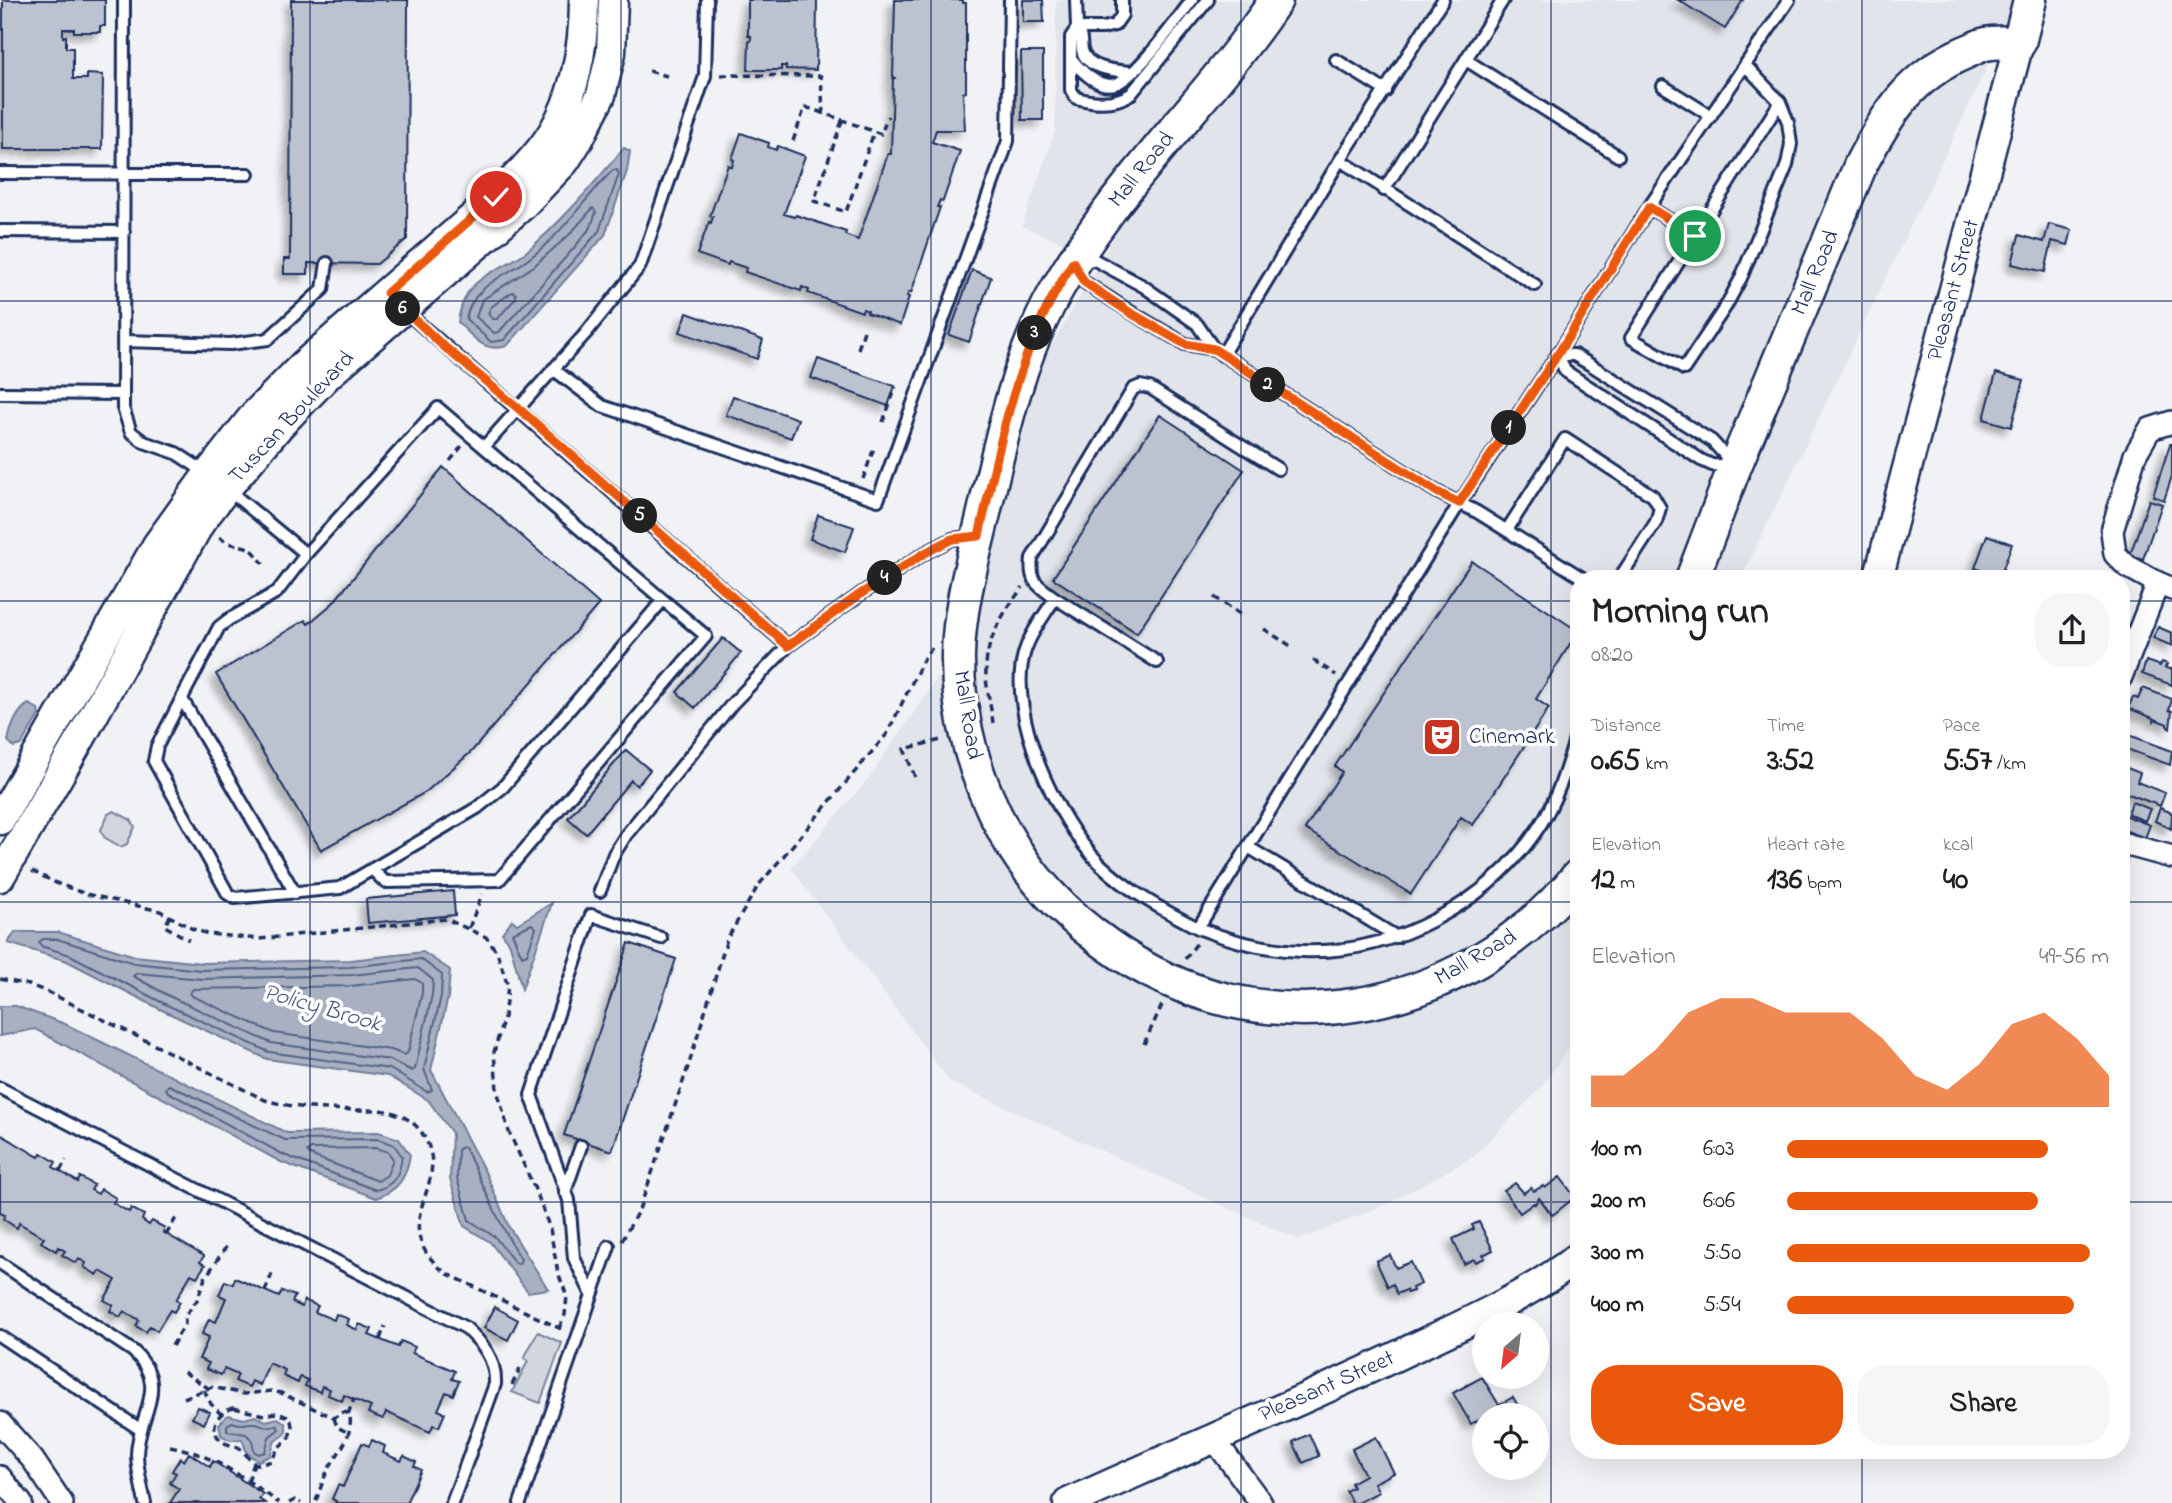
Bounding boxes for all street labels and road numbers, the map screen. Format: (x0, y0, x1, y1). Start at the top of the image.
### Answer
street label: Mall Road (1101, 125, 1183, 215)
street label: Pleasant Street (1919, 215, 1989, 365)
street label: Mall Road (1783, 225, 1849, 321)
street label: Tuscan Boulevard (221, 344, 363, 492)
street label: Mall Road (944, 668, 990, 762)
street label: Mall Road (1429, 921, 1523, 995)
street label: Pleasant Street (1254, 1342, 1400, 1432)

